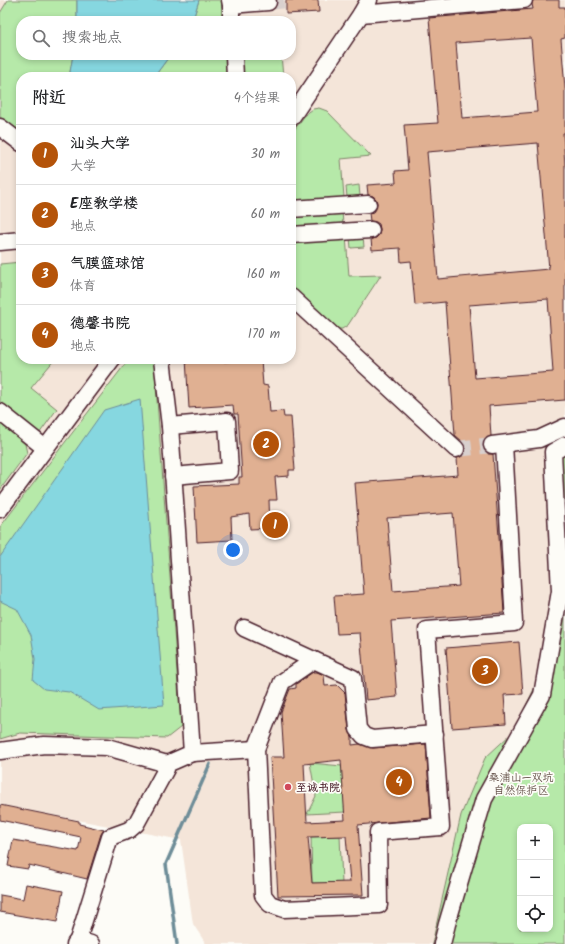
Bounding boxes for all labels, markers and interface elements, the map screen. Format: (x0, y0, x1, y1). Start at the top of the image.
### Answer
search box (16, 16, 296, 60)
text: 搜索地点 (62, 26, 122, 50)
icon: search (30, 27, 52, 49)
text: 附近 (32, 85, 66, 112)
text: 4个结果 (234, 88, 280, 109)
text: 汕头大学 (70, 132, 130, 156)
text: 1 (43, 144, 47, 165)
text: 30 m (251, 144, 280, 165)
text: 大学 (70, 156, 96, 177)
text: E座教学楼 (70, 192, 138, 216)
text: 2 (41, 204, 49, 225)
text: 60 m (251, 204, 280, 225)
text: 地点 (70, 216, 96, 237)
text: 气膜篮球馆 (70, 252, 145, 276)
text: 3 (41, 264, 49, 285)
text: 160 m (247, 264, 280, 285)
text: 体育 (70, 276, 96, 297)
text: 德馨书院 (70, 312, 130, 336)
text: 4 (41, 324, 49, 345)
text: 170 m (248, 324, 280, 345)
text: 地点 (70, 336, 96, 357)
pin: 2 (253, 429, 279, 459)
pin: 1 (262, 510, 288, 540)
your location (223, 540, 243, 560)
pin: 3 (472, 656, 498, 686)
pin: 4 (386, 767, 412, 797)
park label: 桑浦山—双坑 自然保护区 (488, 769, 554, 800)
place label: 至诚书院 (296, 779, 340, 797)
marker: 至诚书院 (283, 782, 293, 792)
map controls (517, 824, 553, 932)
button: + (517, 824, 553, 860)
button: − (517, 860, 553, 896)
button: locate (517, 896, 553, 932)

